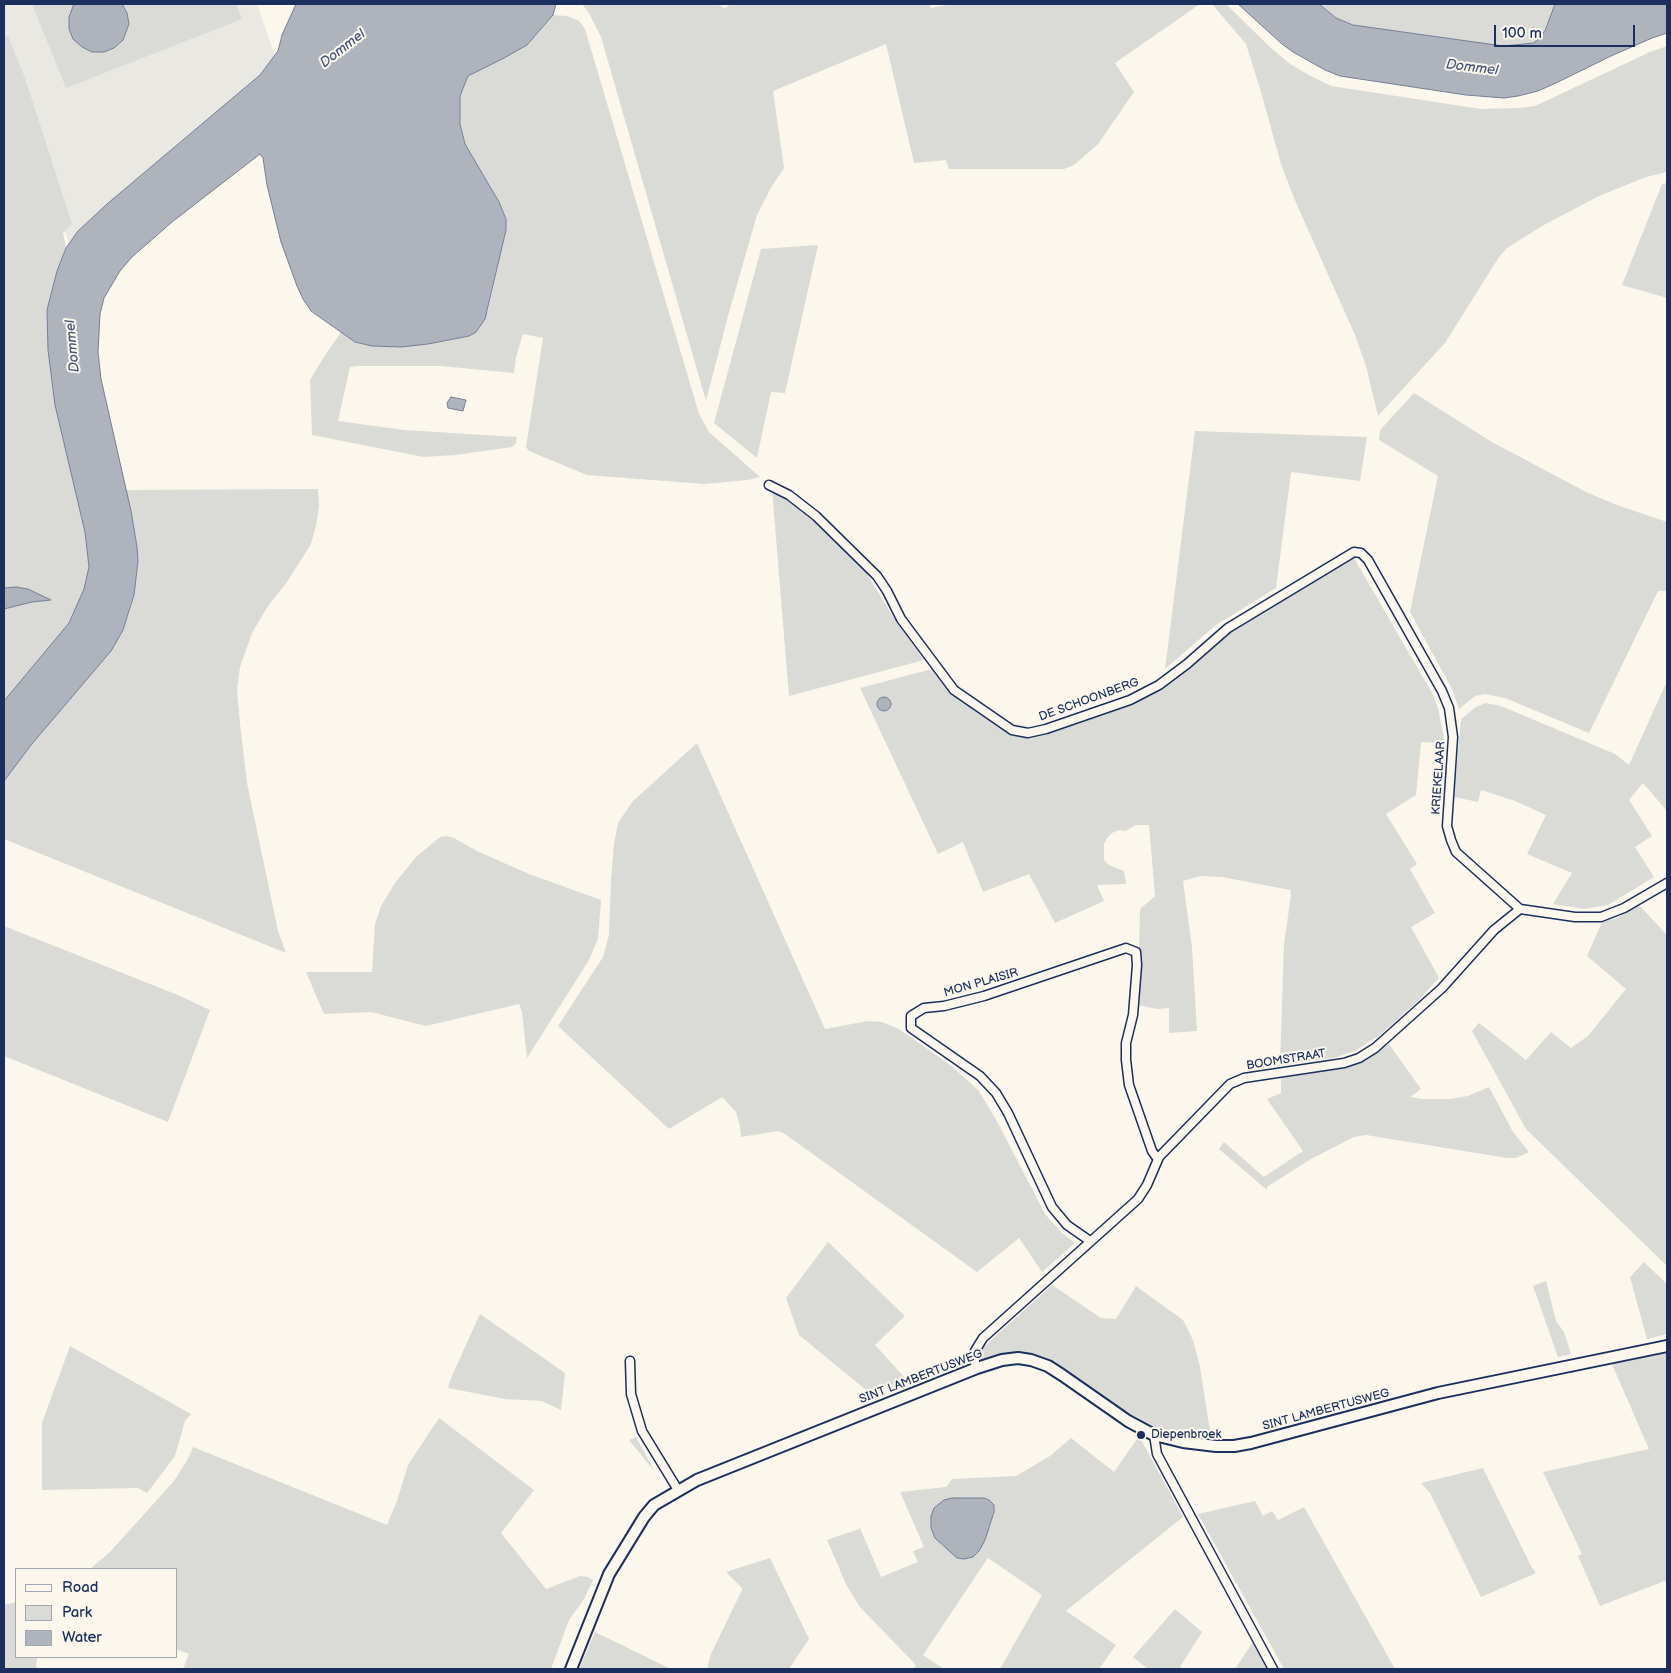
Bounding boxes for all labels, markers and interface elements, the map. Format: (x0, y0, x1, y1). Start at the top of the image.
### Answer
scale bar (1496, 15, 1637, 47)
text: 100 m (1502, 24, 1542, 43)
water label: Dommel (317, 26, 369, 72)
water label: Dommel (1445, 56, 1499, 80)
water label: Dommel (62, 319, 84, 373)
street label: DE SCHOONBERG (1037, 675, 1141, 725)
street label: KRIEKELAAR (1429, 741, 1449, 815)
street label: MON PLAISIR (942, 965, 1020, 1001)
street label: BOOMSTRAAT (1245, 1047, 1327, 1073)
street label: SINT LAMBERTUSWEG (857, 1347, 985, 1407)
street label: SINT LAMBERTUSWEG (1261, 1386, 1391, 1434)
place label: Diepenbroek (1151, 1428, 1221, 1442)
marker: Diepenbroek (1135, 1429, 1147, 1441)
legend (15, 1568, 178, 1658)
text: Road (62, 1578, 98, 1597)
text: Park (62, 1603, 92, 1622)
text: Water (62, 1628, 102, 1647)

